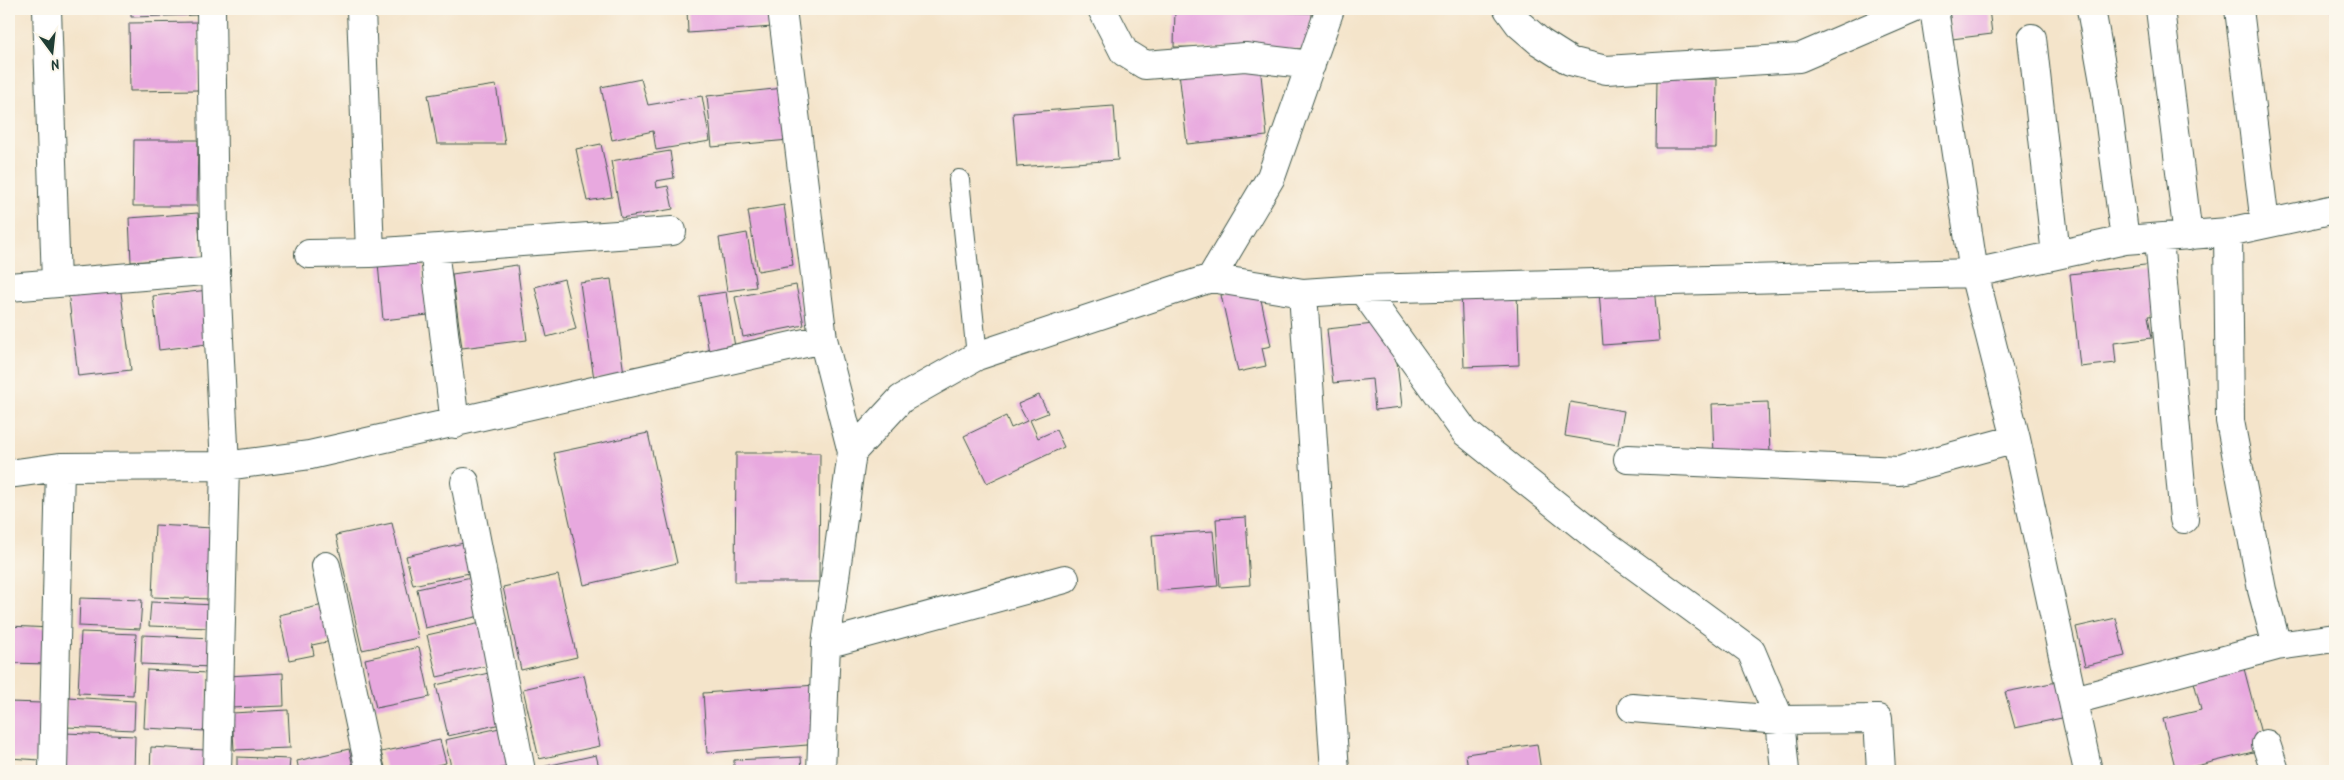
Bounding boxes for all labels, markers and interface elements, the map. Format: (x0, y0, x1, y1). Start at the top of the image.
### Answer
north arrow (28, 28, 78, 78)
text: N (48, 52, 62, 75)

